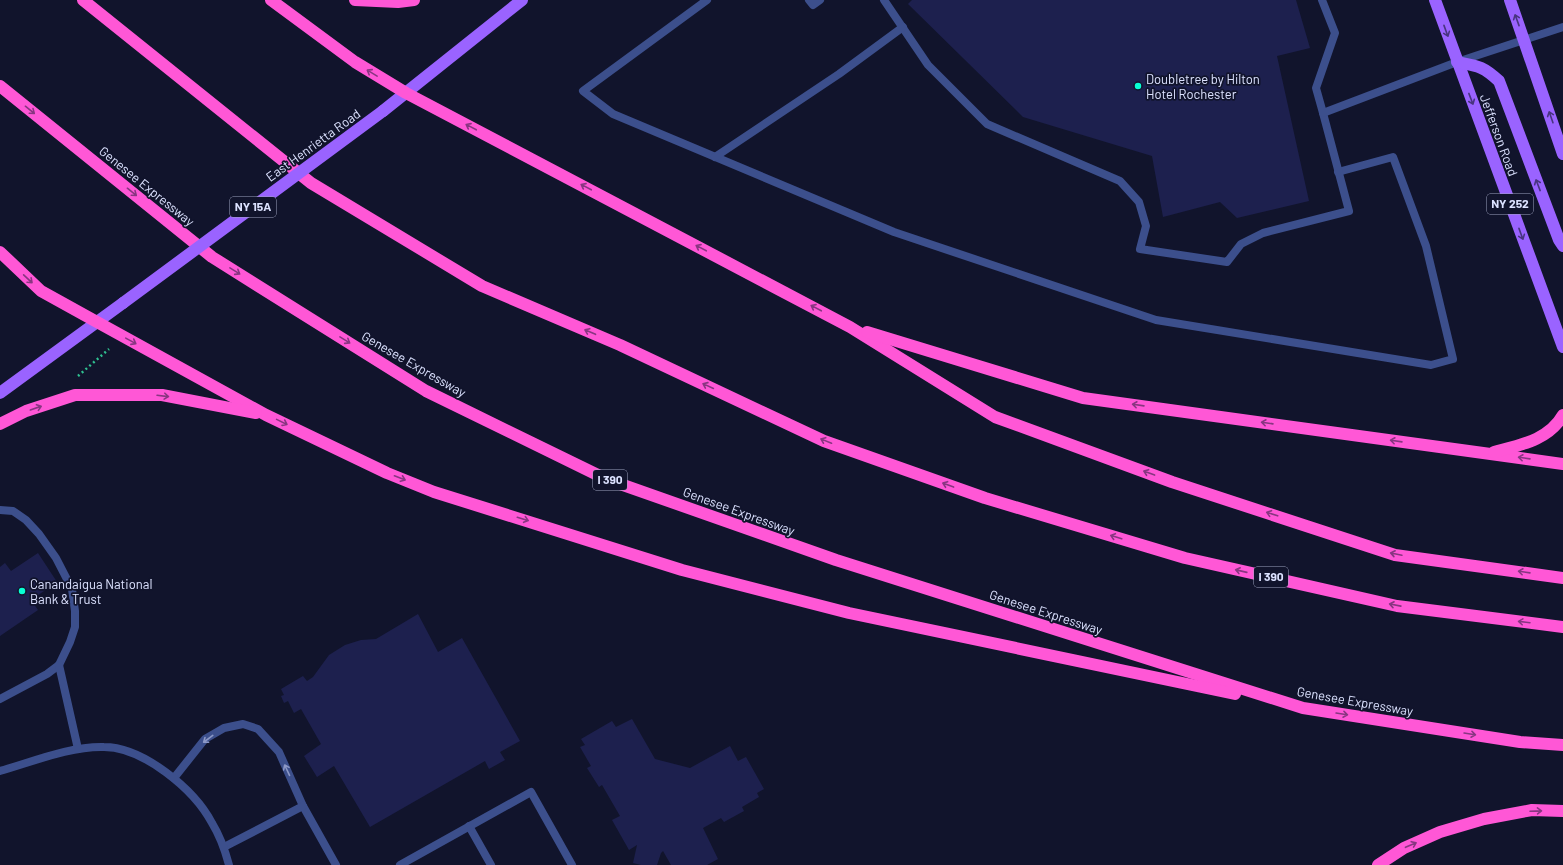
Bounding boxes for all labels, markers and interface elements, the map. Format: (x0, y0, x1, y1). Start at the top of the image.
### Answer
one-way arrow (1513, 14, 1521, 26)
one-way arrow (1443, 25, 1450, 38)
one-way arrow (367, 68, 378, 77)
place label: Doubletree by Hilton Hotel Rochester (1146, 71, 1260, 102)
marker: Doubletree by Hilton Hotel Rochester (1133, 81, 1143, 91)
one-way arrow (1468, 92, 1475, 105)
street label: Jefferson Road (1477, 92, 1521, 178)
street label: East Henrietta Road (263, 105, 363, 185)
one-way arrow (25, 106, 36, 115)
one-way arrow (1546, 112, 1554, 124)
one-way arrow (465, 123, 477, 130)
street label: Genesee Expressway (96, 143, 198, 229)
one-way arrow (1533, 179, 1541, 191)
one-way arrow (580, 183, 592, 191)
one-way arrow (126, 187, 137, 196)
road number: NY 252 (1487, 194, 1533, 214)
road number: NY 15A (230, 197, 276, 217)
one-way arrow (1518, 227, 1526, 239)
one-way arrow (695, 244, 707, 251)
one-way arrow (229, 267, 241, 275)
one-way arrow (23, 274, 33, 284)
one-way arrow (810, 304, 822, 312)
street label: Genesee Expressway (359, 328, 469, 400)
one-way arrow (584, 328, 596, 336)
one-way arrow (339, 336, 351, 344)
one-way arrow (125, 337, 137, 345)
one-way arrow (703, 382, 715, 389)
one-way arrow (156, 392, 169, 400)
one-way arrow (1132, 401, 1145, 409)
one-way arrow (29, 403, 41, 411)
one-way arrow (276, 419, 288, 427)
one-way arrow (1261, 419, 1274, 427)
one-way arrow (821, 437, 833, 445)
one-way arrow (1390, 437, 1403, 445)
one-way arrow (1518, 454, 1531, 462)
one-way arrow (1143, 469, 1155, 477)
road number: I 390 (593, 470, 627, 490)
one-way arrow (393, 475, 405, 483)
one-way arrow (942, 481, 955, 488)
street label: Genesee Expressway (681, 483, 797, 539)
one-way arrow (1266, 510, 1278, 518)
one-way arrow (516, 516, 528, 524)
one-way arrow (1109, 533, 1122, 540)
one-way arrow (1390, 550, 1403, 558)
one-way arrow (1235, 566, 1248, 574)
road number: I 390 (1254, 567, 1288, 587)
one-way arrow (1518, 568, 1531, 576)
place label: Canandaigua National Bank & Trust (30, 576, 152, 607)
marker: Canandaigua National Bank & Trust (17, 586, 27, 596)
street label: Genesee Expressway (988, 586, 1104, 638)
one-way arrow (1389, 601, 1402, 609)
one-way arrow (1518, 618, 1531, 626)
street label: Genesee Expressway (1296, 683, 1414, 719)
one-way arrow (1335, 710, 1348, 718)
one-way arrow (1463, 730, 1476, 738)
one-way arrow (202, 735, 213, 743)
one-way arrow (283, 765, 290, 777)
one-way arrow (1529, 807, 1542, 815)
one-way arrow (1405, 840, 1417, 848)

